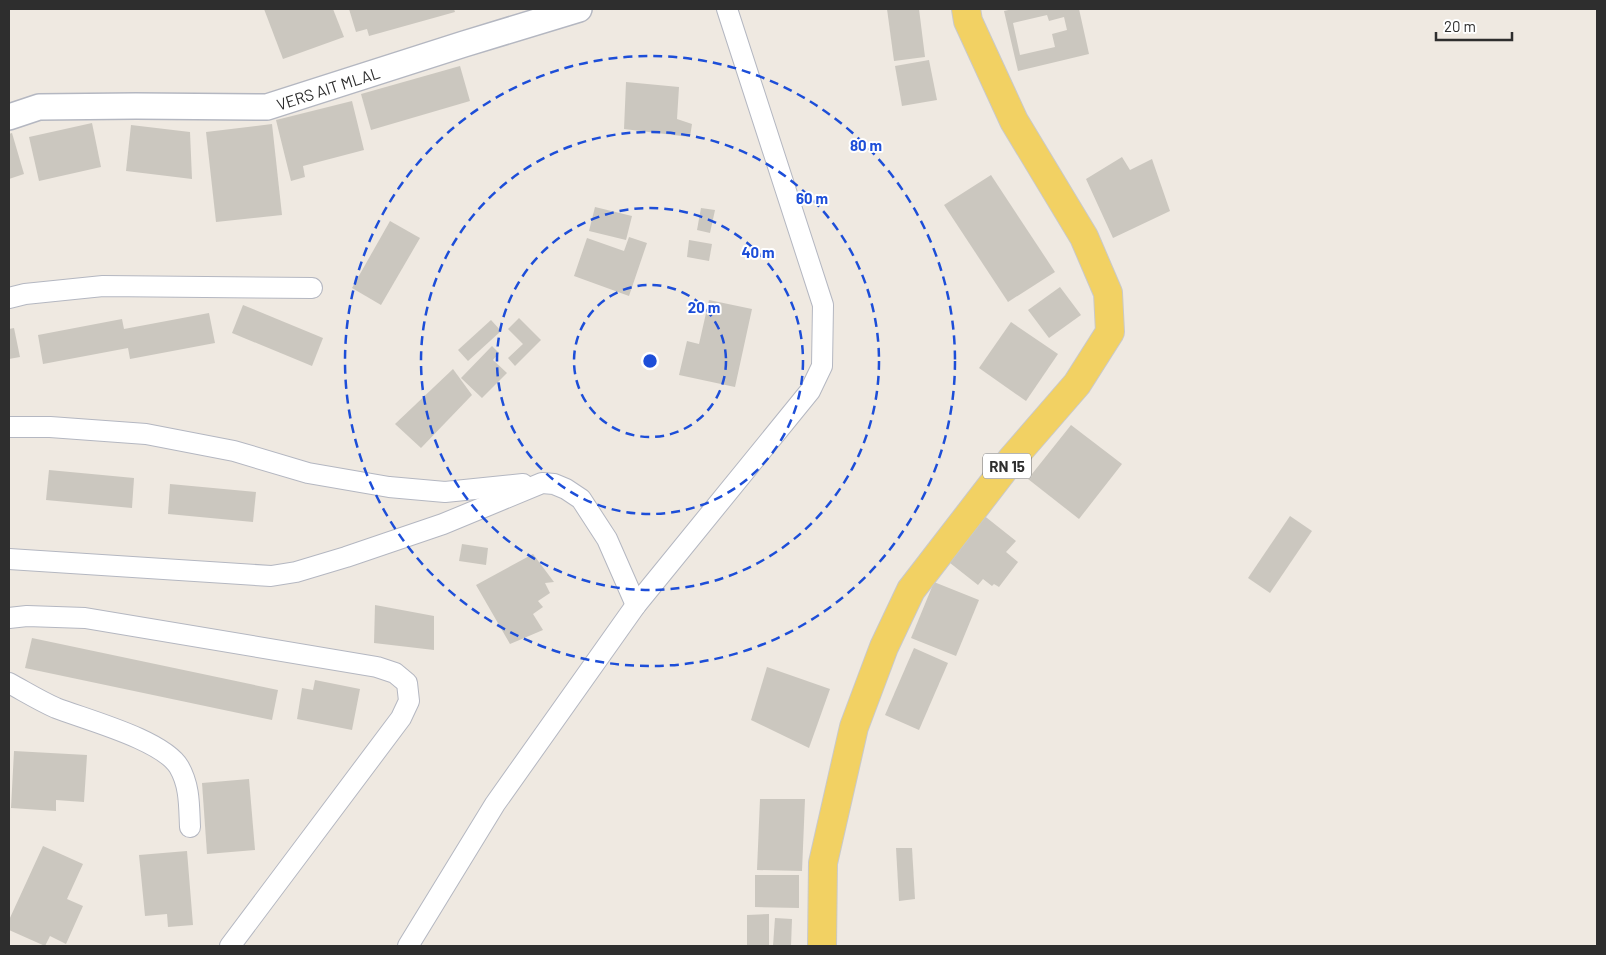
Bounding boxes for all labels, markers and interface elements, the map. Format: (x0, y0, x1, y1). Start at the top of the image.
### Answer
scale bar (1436, 10, 1512, 42)
text: 20 m (1444, 17, 1476, 35)
street label: VERS AIT MLAL (274, 62, 382, 114)
text: 80 m (850, 136, 882, 154)
text: 60 m (796, 189, 828, 207)
text: 40 m (741, 243, 775, 261)
text: 20 m (688, 298, 720, 316)
centre of rings (641, 352, 659, 370)
road number: RN 15 (983, 454, 1031, 478)

